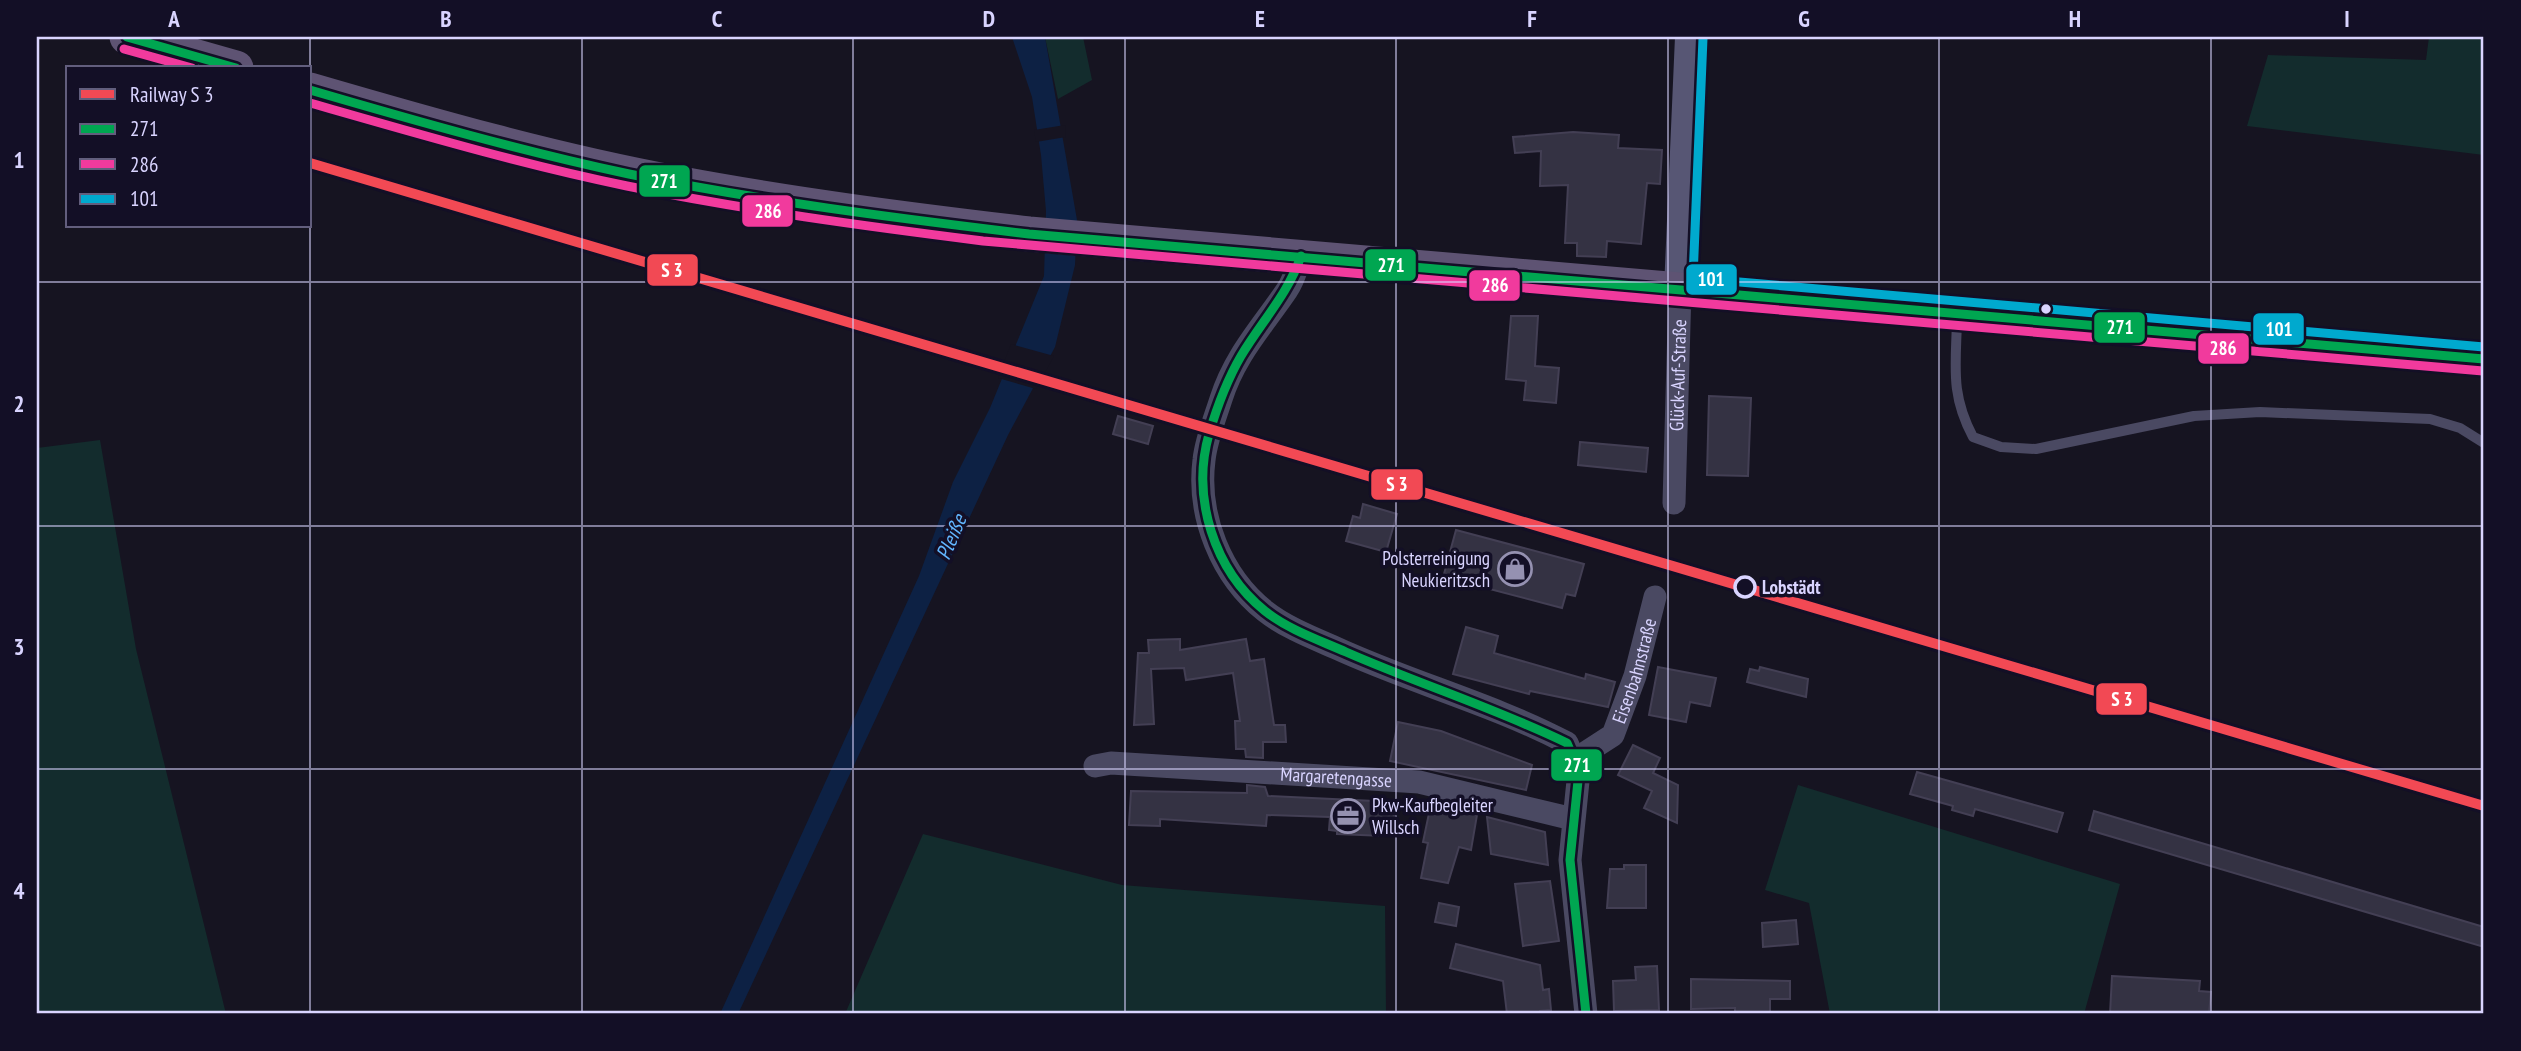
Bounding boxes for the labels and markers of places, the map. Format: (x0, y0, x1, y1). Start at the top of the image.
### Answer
unlabelled marker (2039, 302, 2053, 316)
place label: Polsterreinigung Neukieritzsch (1382, 546, 1490, 592)
shop icon: Polsterreinigung Neukieritzsch (1496, 550, 1534, 588)
place label: Lobstädt (1762, 575, 1821, 599)
marker: Lobstädt (1734, 576, 1756, 598)
place label: Pkw-Kaufbegleiter Willsch (1372, 793, 1494, 839)
office icon: Pkw-Kaufbegleiter Willsch (1329, 797, 1367, 835)

